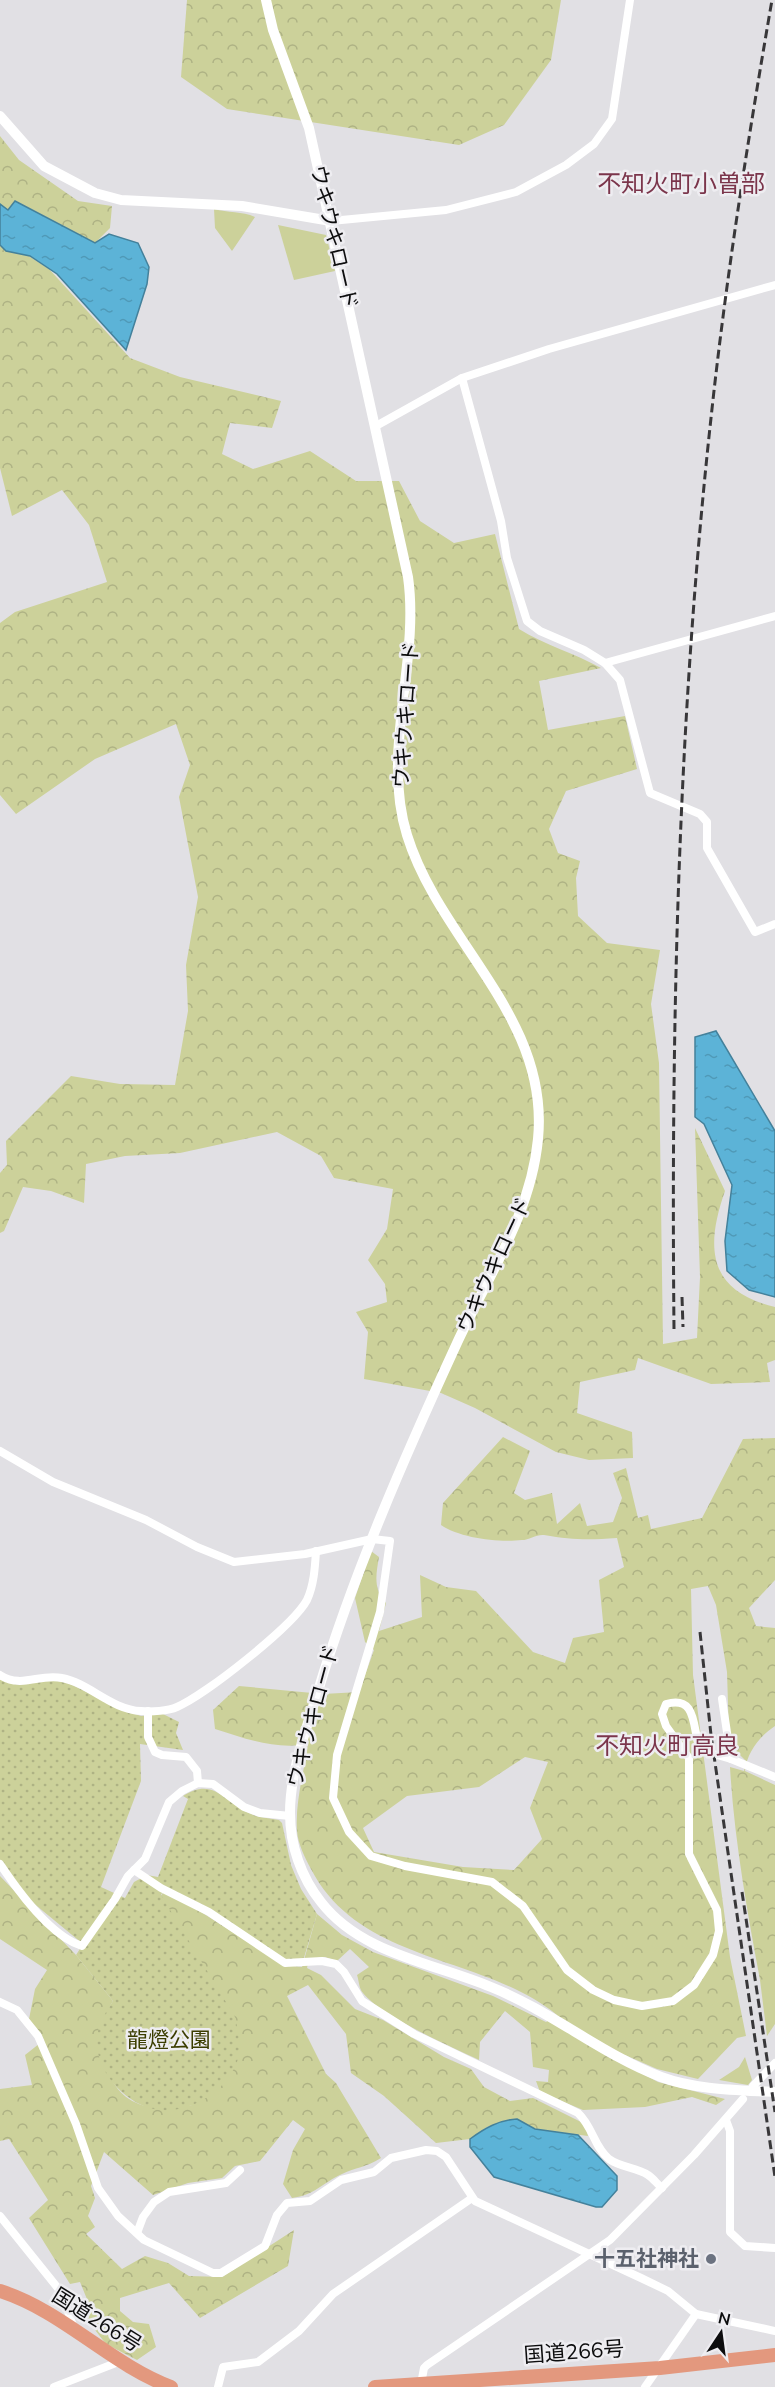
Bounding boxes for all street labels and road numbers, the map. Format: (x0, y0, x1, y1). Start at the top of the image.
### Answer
street label: ウキウキロード (306, 162, 364, 311)
street label: ウキウキロード (387, 641, 423, 789)
street label: ウキウキロード (450, 1192, 536, 1337)
street label: ウキウキロード (280, 1641, 344, 1790)
street label: 国道266号 (48, 2281, 147, 2357)
street label: 国道266号 (523, 2335, 625, 2367)

